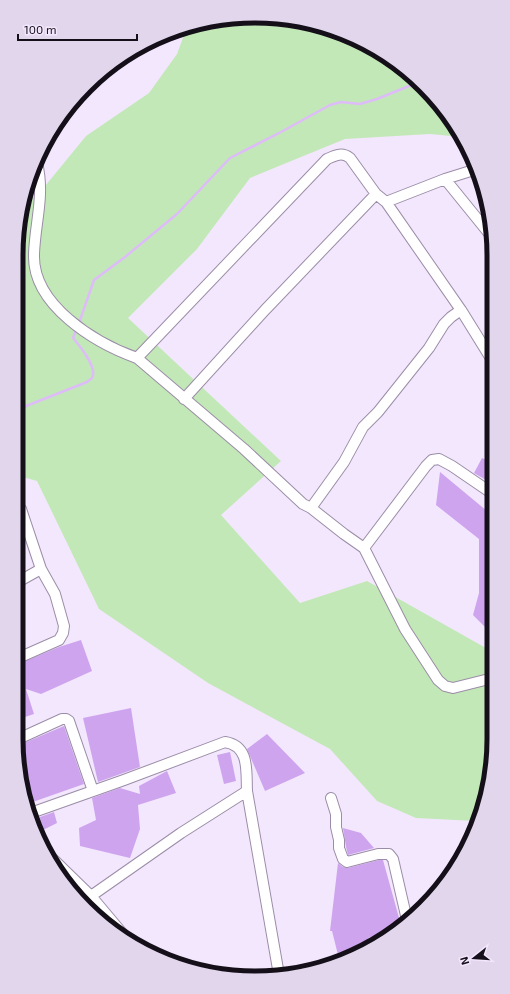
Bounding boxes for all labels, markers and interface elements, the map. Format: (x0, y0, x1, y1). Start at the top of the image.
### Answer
scale bar (18, 16, 137, 42)
text: 100 m (24, 22, 56, 36)
north arrow (454, 938, 494, 978)
text: N (457, 955, 471, 967)

